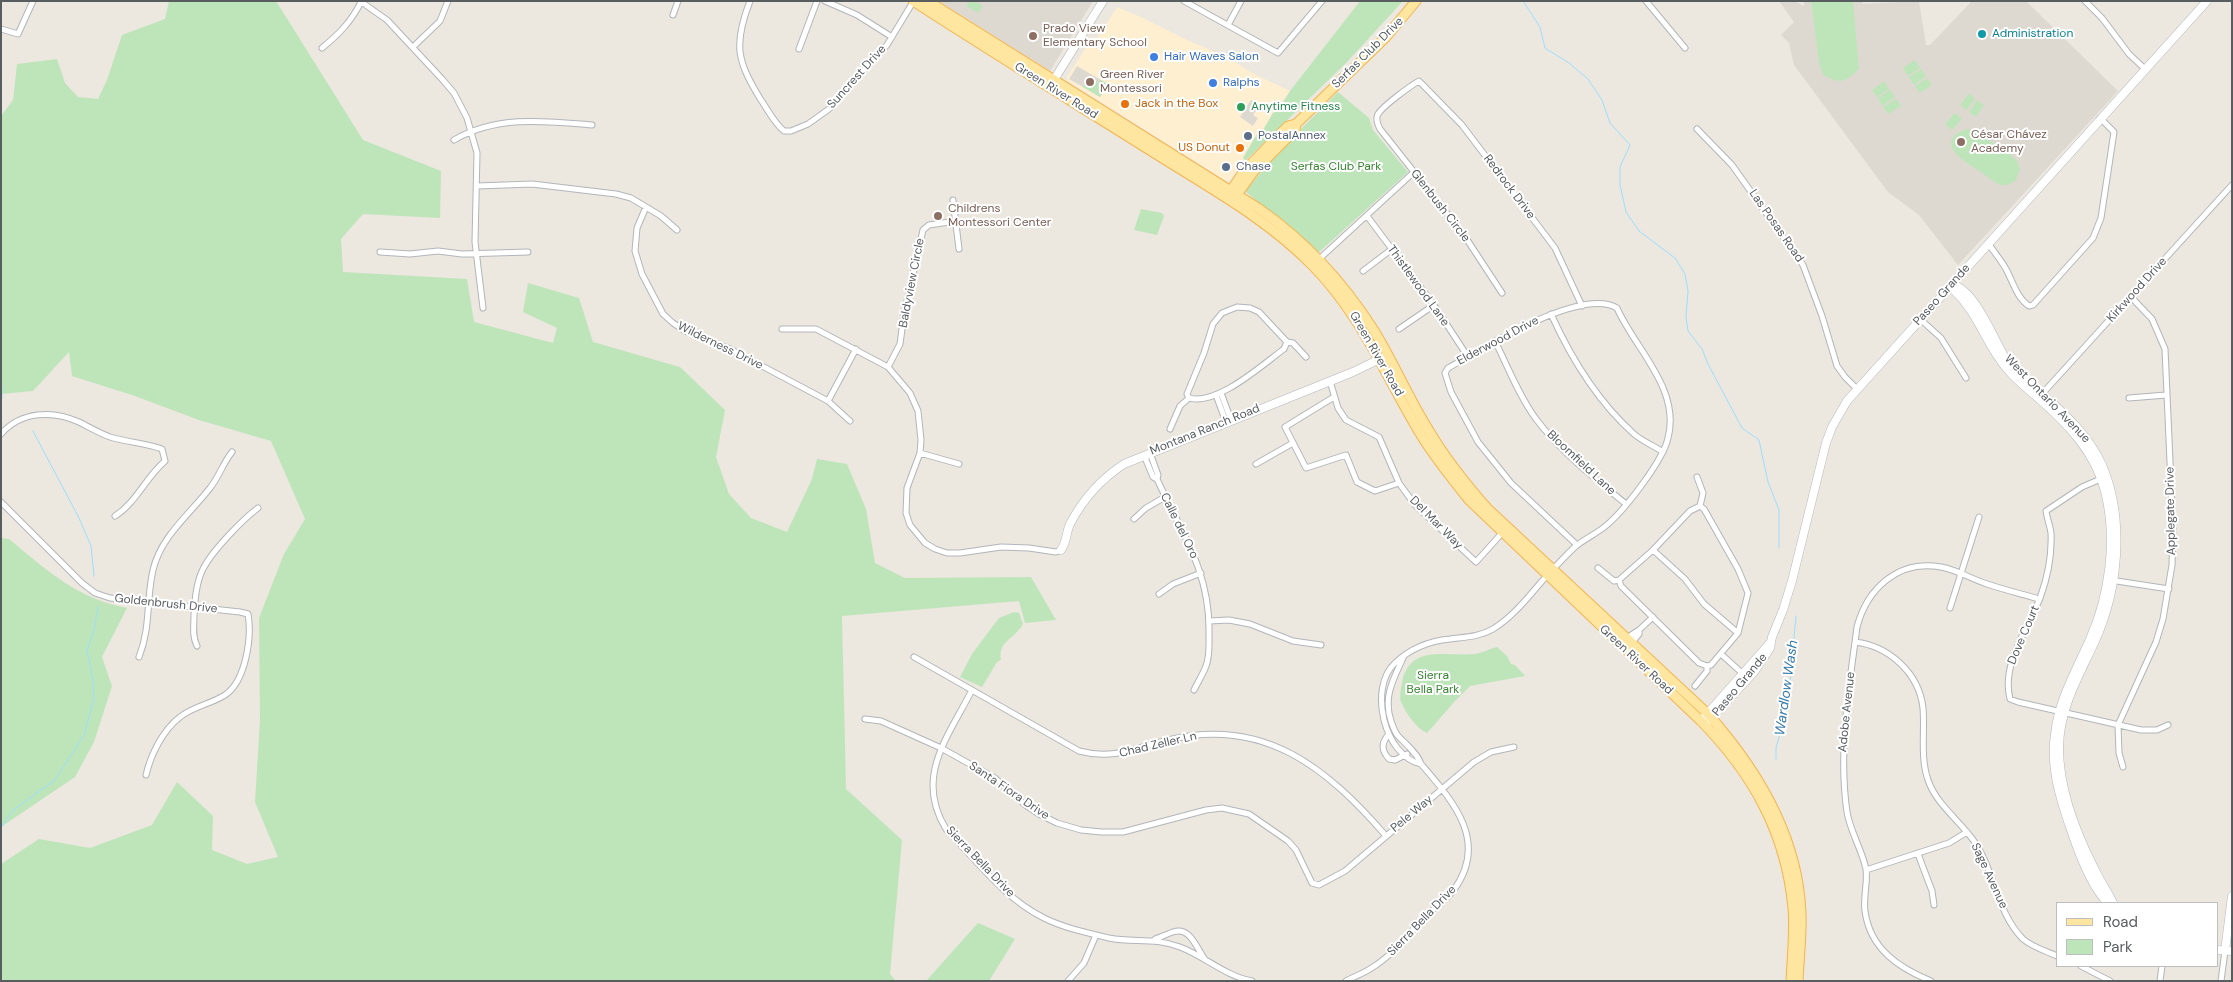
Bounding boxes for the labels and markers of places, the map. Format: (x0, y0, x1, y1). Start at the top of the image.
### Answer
place label: Prado View Elementary School (1043, 22, 1147, 50)
place label: Administration (1992, 27, 2073, 41)
marker: Administration (1976, 28, 1988, 40)
marker: Prado View Elementary School (1027, 30, 1039, 42)
place label: Hair Waves Salon (1164, 50, 1259, 64)
marker: Hair Waves Salon (1148, 51, 1160, 63)
place label: Green River Montessori (1100, 68, 1164, 96)
marker: Green River Montessori (1084, 76, 1096, 88)
place label: Ralphs (1223, 76, 1260, 90)
marker: Ralphs (1207, 77, 1219, 89)
place label: Jack in the Box (1135, 97, 1218, 111)
marker: Jack in the Box (1119, 98, 1131, 110)
place label: Anytime Fitness (1251, 100, 1340, 114)
marker: Anytime Fitness (1235, 101, 1247, 113)
place label: César Chávez Academy (1971, 128, 2047, 156)
place label: PostalAnnex (1258, 129, 1326, 143)
marker: PostalAnnex (1242, 130, 1254, 142)
marker: César Chávez Academy (1955, 136, 1967, 148)
place label: US Donut (1178, 141, 1230, 155)
marker: US Donut (1234, 142, 1246, 154)
place label: Chase (1236, 160, 1271, 174)
marker: Chase (1220, 161, 1232, 173)
place label: Childrens Montessori Center (948, 202, 1051, 230)
marker: Childrens Montessori Center (932, 210, 944, 222)

